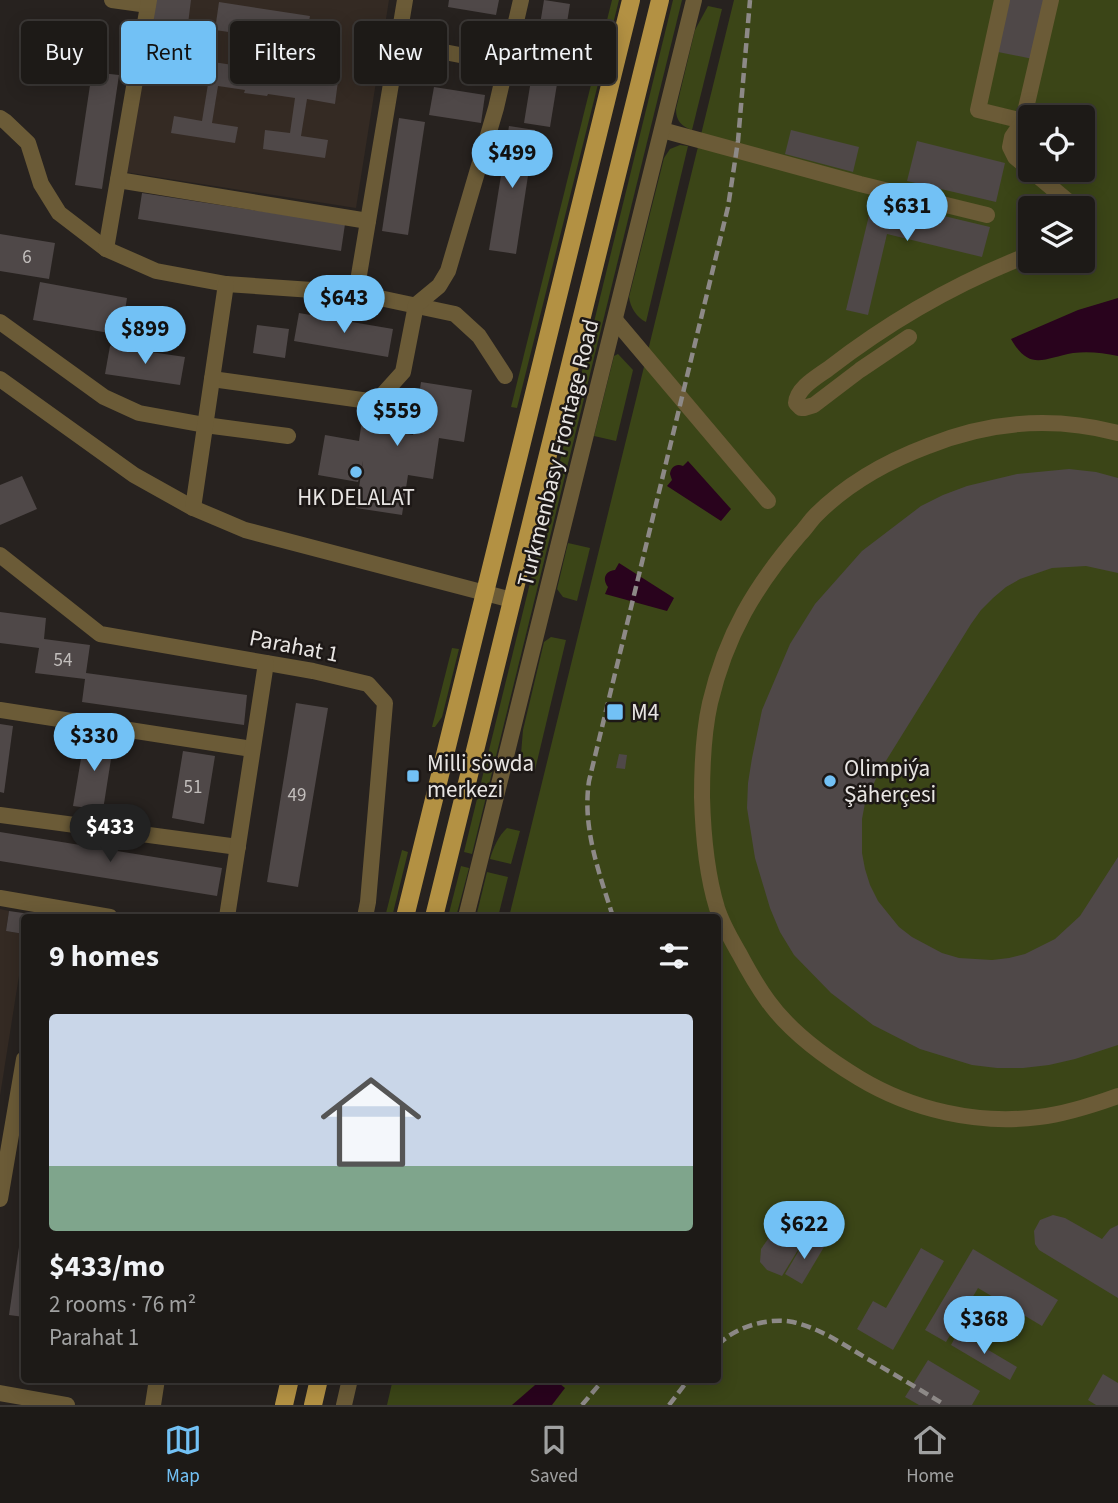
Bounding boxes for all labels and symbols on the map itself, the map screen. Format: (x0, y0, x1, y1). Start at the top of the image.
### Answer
pin: $499 (471, 130, 553, 190)
pin: $631 (866, 184, 948, 243)
house number: 6 (22, 244, 32, 271)
pin: $643 (303, 276, 385, 335)
pin: $899 (104, 306, 186, 366)
street label: Turkmenbasy Frontage Road (509, 316, 607, 590)
pin: $559 (356, 388, 438, 448)
marker: HK DELALAT (348, 464, 364, 480)
place label: HK DELALAT (297, 481, 415, 514)
street label: Parahat 1 (247, 621, 341, 671)
house number: 54 (54, 647, 72, 674)
place label: M4 (631, 696, 659, 729)
marker: M4 (605, 702, 625, 722)
pin: $330 (53, 714, 135, 773)
place label: Milli söwda merkezi (427, 747, 534, 806)
place label: Olimpiýa Şäherçesi (844, 752, 936, 811)
marker: Milli söwda merkezi (405, 768, 421, 784)
marker: Olimpiýa Şäherçesi (822, 773, 838, 789)
house number: 51 (184, 774, 202, 801)
house number: 49 (288, 782, 306, 809)
pin: $433 (69, 804, 151, 864)
pin: $622 (763, 1202, 845, 1261)
pin: $368 (943, 1296, 1025, 1356)

